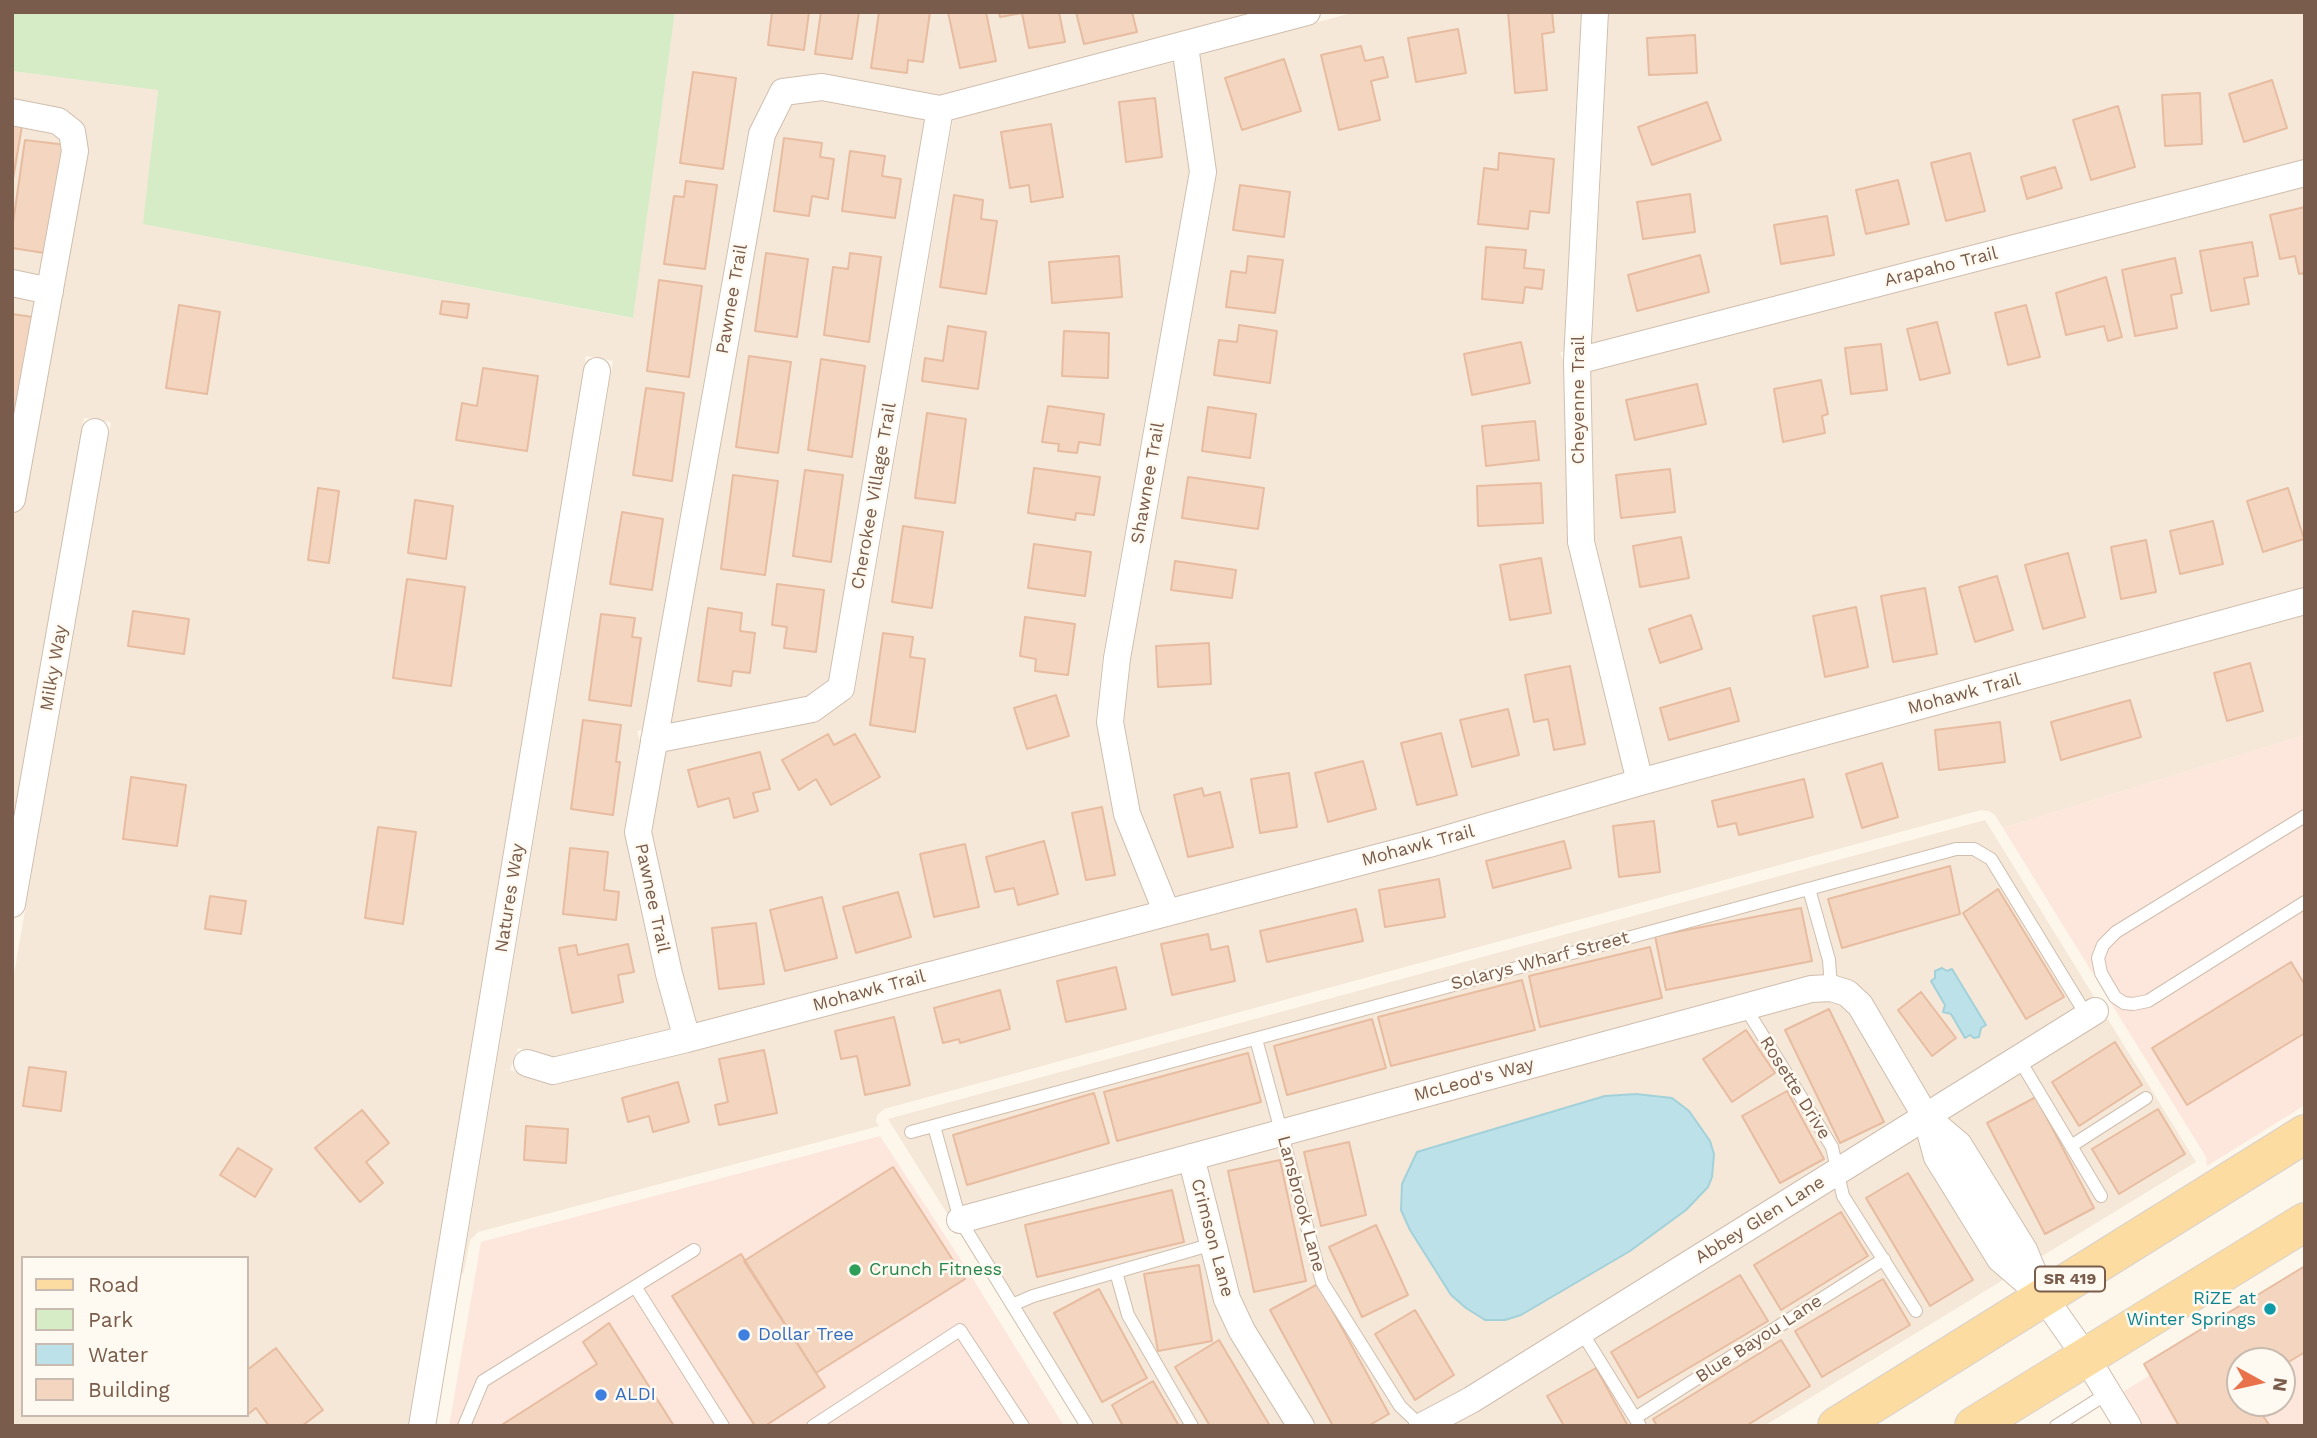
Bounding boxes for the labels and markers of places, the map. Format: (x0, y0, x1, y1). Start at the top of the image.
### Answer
place label: Crunch Fitness (869, 1259, 1002, 1281)
marker: Crunch Fitness (847, 1262, 863, 1278)
place label: RiZE at Winter Springs (2126, 1288, 2256, 1330)
marker: RiZE at Winter Springs (2262, 1301, 2278, 1317)
place label: Dollar Tree (758, 1324, 854, 1346)
marker: Dollar Tree (736, 1327, 752, 1343)
place label: ALDI (615, 1384, 656, 1406)
marker: ALDI (593, 1387, 609, 1403)

